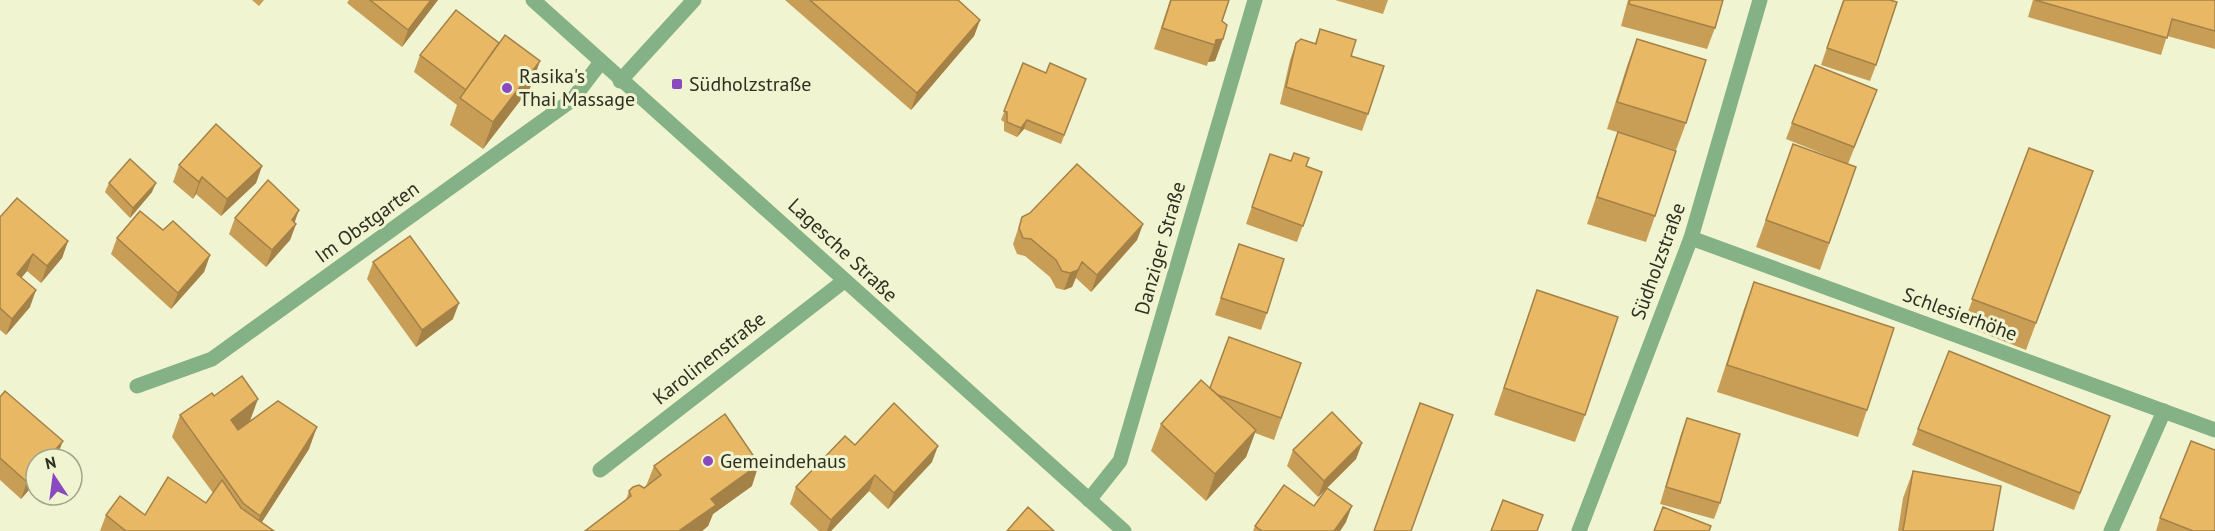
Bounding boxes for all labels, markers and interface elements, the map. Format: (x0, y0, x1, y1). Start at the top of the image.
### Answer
place label: Rasika's Thai Massage (519, 63, 635, 112)
place label: Südholzstraße (689, 71, 812, 97)
marker: Südholzstraße (670, 77, 684, 91)
marker: Rasika's Thai Massage (500, 81, 514, 95)
street label: Im Obstgarten (310, 175, 424, 269)
street label: Danziger Straße (1129, 178, 1191, 318)
street label: Lagesche Straße (783, 192, 903, 308)
street label: Südholzstraße (1625, 199, 1691, 323)
street label: Schlesierhöhe (1899, 281, 2021, 347)
street label: Karolinenstraße (647, 306, 771, 410)
north arrow (24, 447, 84, 507)
place label: Gemeindehaus (720, 448, 846, 474)
text: N (43, 451, 58, 473)
marker: Gemeindehaus (701, 454, 715, 468)

